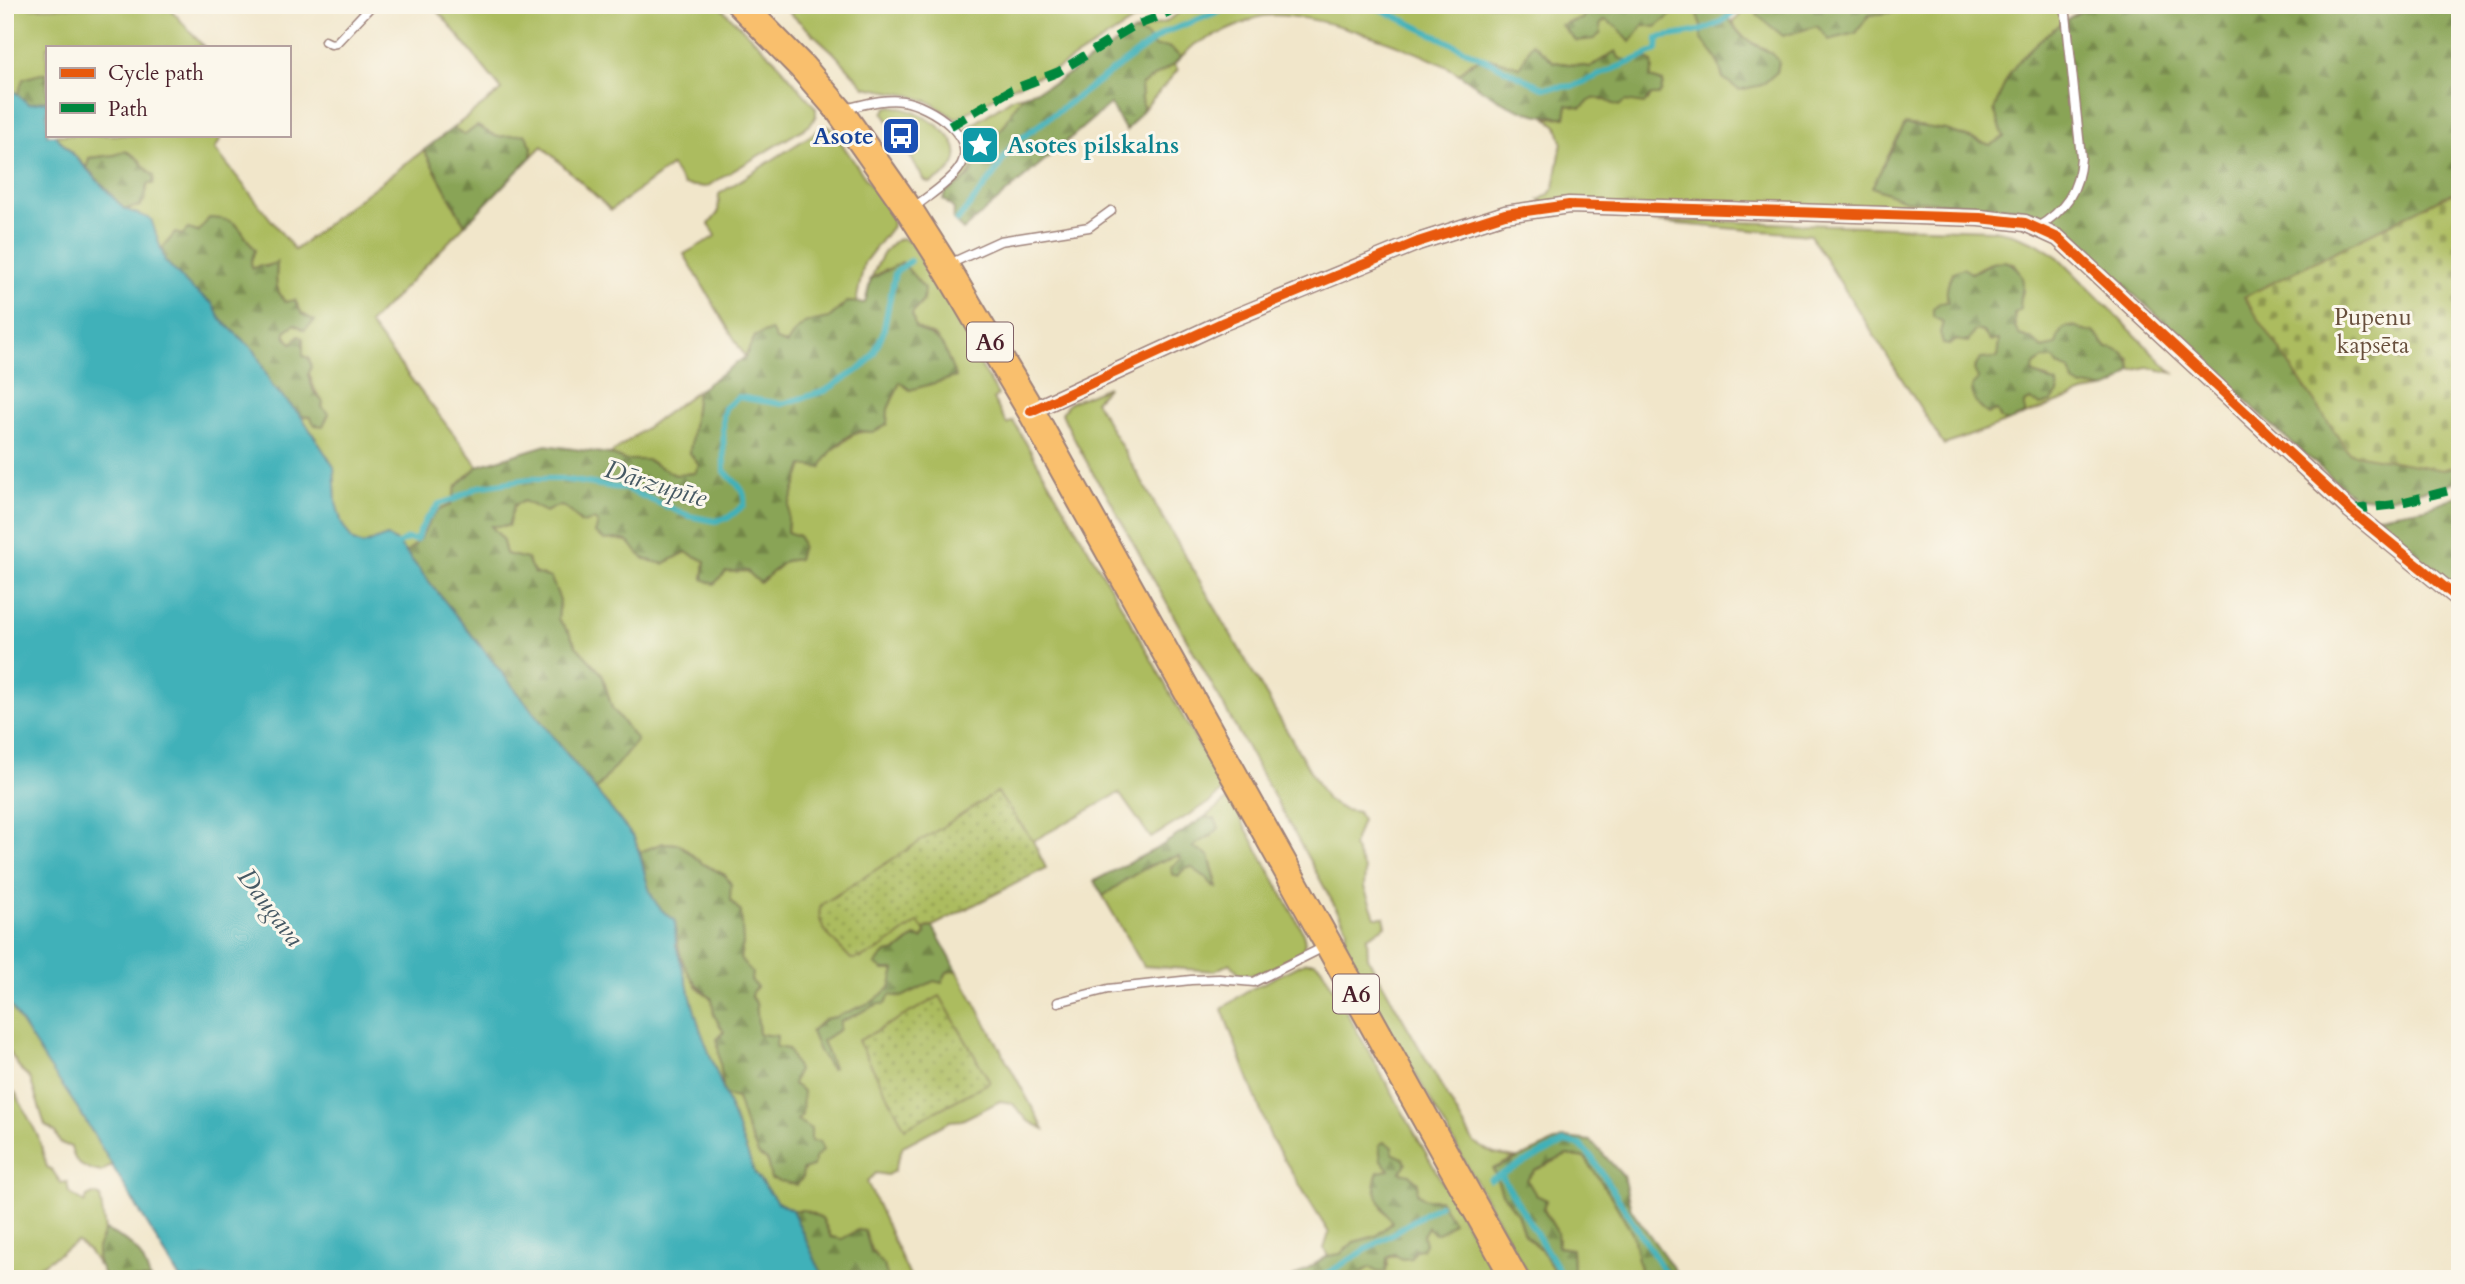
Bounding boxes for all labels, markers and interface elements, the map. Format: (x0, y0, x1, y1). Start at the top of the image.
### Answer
legend (46, 46, 290, 136)
text: Cycle path (108, 59, 204, 88)
text: Path (108, 95, 148, 124)
bus stop icon: Asote (880, 115, 922, 157)
place label: Asote (813, 120, 874, 153)
place icon: Asotes pilskalns (959, 124, 1001, 166)
place label: Asotes pilskalns (1007, 129, 1179, 162)
park label: Pupenu kapsēta (2334, 301, 2412, 362)
road number: A6 (967, 322, 1013, 362)
water label: Dārzupīte (601, 451, 712, 516)
water label: Daugava (230, 861, 312, 954)
road number: A6 (1333, 974, 1379, 1014)

